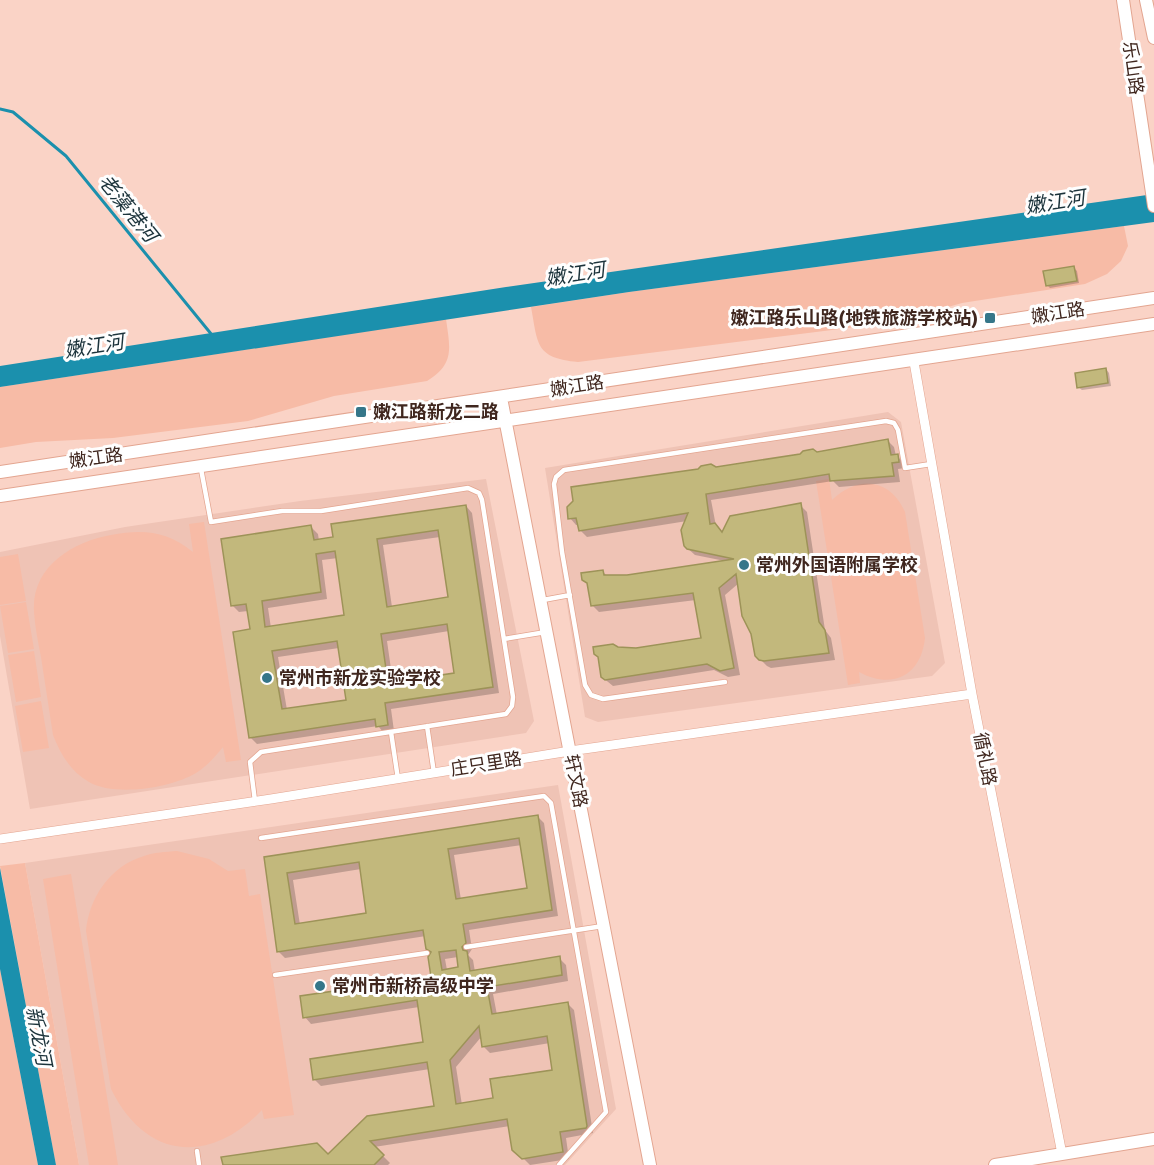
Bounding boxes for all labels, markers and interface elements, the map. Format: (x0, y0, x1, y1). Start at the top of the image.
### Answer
street label: 乐山路 (1118, 40, 1148, 96)
water label: 老藻港河 (93, 169, 165, 250)
water label: 嫩江河 (1023, 185, 1091, 220)
water label: 嫩江河 (543, 257, 611, 292)
street label: 嫩江路 (1030, 298, 1086, 328)
place label: 嫩江路乐山路(地铁旅游学校站) (731, 307, 978, 329)
marker: 嫩江路乐山路(地铁旅游学校站) (983, 311, 997, 325)
water label: 嫩江河 (62, 329, 130, 364)
street label: 嫩江路 (549, 371, 605, 401)
place label: 嫩江路新龙二路 (373, 401, 499, 423)
marker: 嫩江路新龙二路 (354, 405, 368, 419)
street label: 嫩江路 (68, 443, 124, 473)
place label: 常州外国语附属学校 (756, 554, 918, 576)
marker: 常州外国语附属学校 (737, 558, 751, 572)
place label: 常州市新龙实验学校 (279, 667, 441, 689)
marker: 常州市新龙实验学校 (260, 671, 274, 685)
street label: 循礼路 (969, 730, 1001, 788)
street label: 庄只里路 (449, 748, 523, 780)
street label: 轩文路 (560, 752, 592, 810)
place label: 常州市新桥高级中学 (332, 975, 494, 997)
marker: 常州市新桥高级中学 (313, 979, 327, 993)
water label: 新龙河 (21, 1004, 57, 1072)

